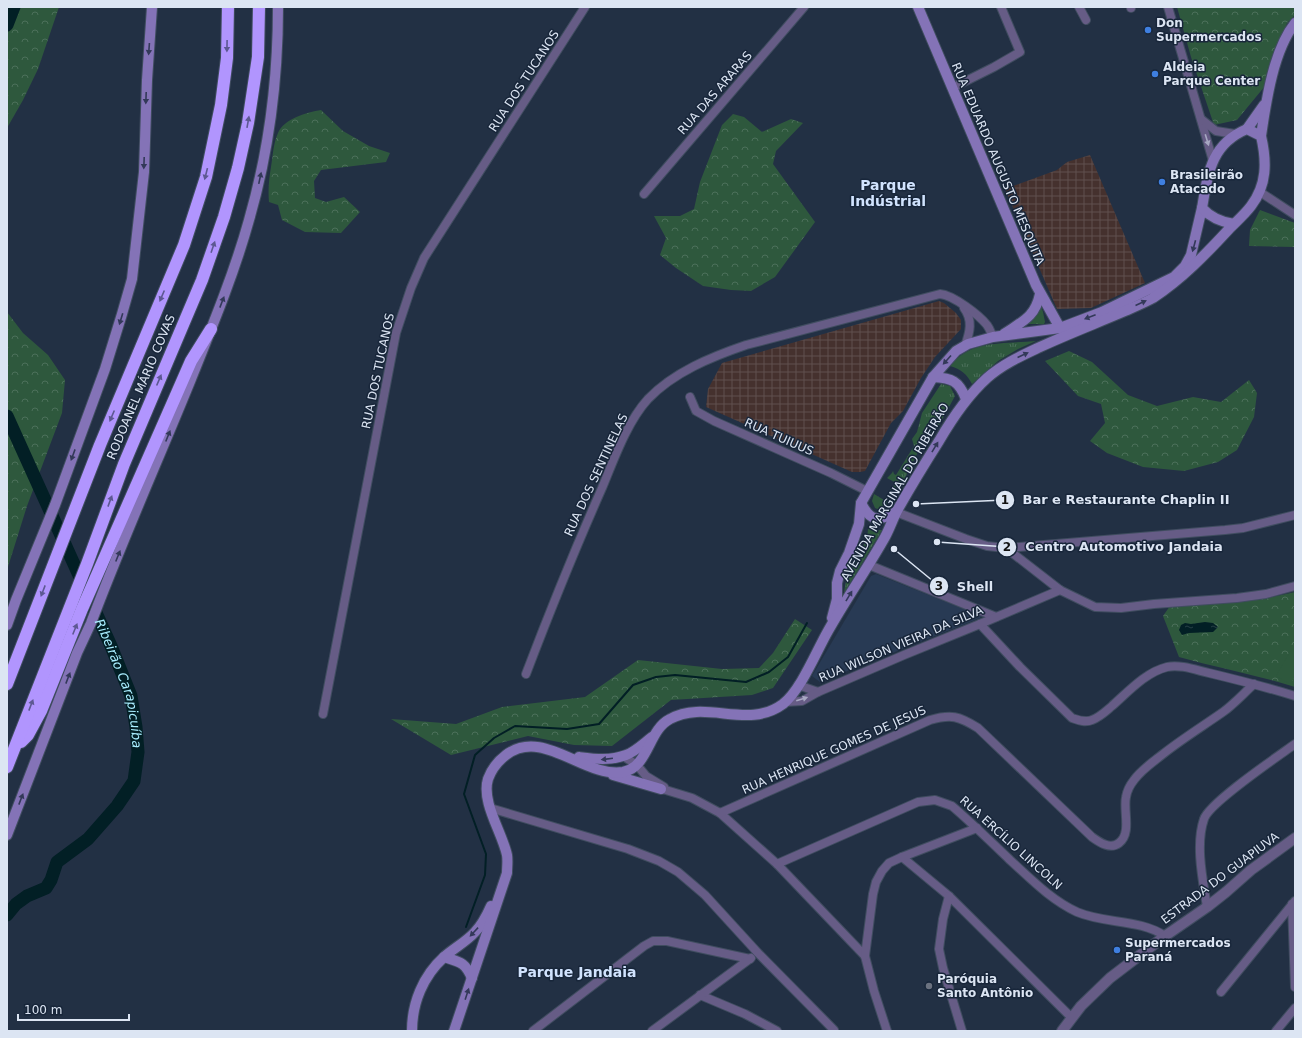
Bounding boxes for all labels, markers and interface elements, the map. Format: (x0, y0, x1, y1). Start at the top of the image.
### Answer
place label: Don Supermercados (1156, 16, 1262, 44)
marker: Don Supermercados (1143, 25, 1153, 35)
street label: RUA DOS TUCANOS (486, 28, 562, 134)
one-way arrow (224, 40, 230, 53)
one-way arrow (146, 43, 152, 56)
street label: RUA DAS ARARAS (675, 48, 755, 138)
street label: RUA EDUARDO AUGUSTO MESQUITA (949, 60, 1048, 268)
place label: Aldeia Parque Center (1163, 60, 1260, 88)
marker: Aldeia Parque Center (1150, 69, 1160, 79)
one-way arrow (143, 92, 150, 104)
one-way arrow (245, 116, 251, 128)
one-way arrow (1204, 135, 1210, 147)
one-way arrow (141, 157, 148, 169)
one-way arrow (203, 168, 209, 180)
place label: Brasileirão Atacado (1170, 168, 1243, 196)
one-way arrow (257, 172, 263, 184)
district label: Parque Indústrial (850, 177, 926, 209)
marker: Brasileirão Atacado (1157, 177, 1167, 187)
one-way arrow (1190, 240, 1196, 252)
one-way arrow (211, 241, 217, 253)
one-way arrow (159, 291, 165, 303)
one-way arrow (219, 297, 225, 308)
one-way arrow (1135, 300, 1147, 306)
street label: RODOANEL MÁRIO COVAS (103, 312, 178, 462)
street label: RUA DOS TUCANOS (359, 312, 397, 430)
one-way arrow (118, 313, 124, 325)
one-way arrow (1084, 314, 1096, 320)
one-way arrow (1018, 352, 1029, 358)
one-way arrow (943, 355, 952, 365)
one-way arrow (157, 374, 163, 386)
street label: AVENIDA MARGINAL DO RIBEIRÃO (837, 400, 952, 584)
one-way arrow (109, 411, 115, 422)
street label: RUA DOS SENTINELAS (561, 411, 631, 539)
street label: RUA TUIUUS (742, 416, 816, 458)
one-way arrow (165, 429, 171, 441)
one-way arrow (931, 442, 939, 452)
one-way arrow (70, 449, 76, 461)
callout: Bar e Restaurante Chaplin II (995, 487, 1238, 512)
text: Bar e Restaurante Chaplin II (1022, 492, 1230, 507)
text: 1 (1001, 493, 1009, 507)
one-way arrow (108, 494, 114, 506)
callout: Centro Automotivo Jandaia (997, 534, 1231, 559)
text: Centro Automotivo Jandaia (1025, 539, 1223, 554)
text: 2 (1003, 540, 1011, 554)
one-way arrow (116, 550, 122, 562)
callout: Shell (929, 574, 1001, 599)
text: 3 (935, 579, 943, 593)
text: Shell (957, 579, 993, 594)
one-way arrow (40, 585, 46, 596)
one-way arrow (846, 590, 853, 602)
street label: RUA WILSON VIEIRA DA SILVA (817, 603, 986, 685)
water label: Ribeirão Carapicuíba (92, 616, 145, 749)
one-way arrow (72, 622, 78, 634)
one-way arrow (65, 671, 71, 683)
one-way arrow (797, 696, 809, 702)
one-way arrow (29, 698, 35, 710)
street label: RUA HENRIQUE GOMES DE JESUS (740, 703, 928, 797)
one-way arrow (601, 756, 614, 762)
one-way arrow (19, 792, 25, 804)
street label: RUA ERCÍLIO LINCOLN (957, 793, 1066, 893)
street label: ESTRADA DO GUAPIUVA (1158, 829, 1282, 927)
one-way arrow (470, 927, 479, 937)
place label: Supermercados Paraná (1125, 936, 1231, 964)
marker: Supermercados Paraná (1112, 945, 1122, 955)
district label: Parque Jandaia (518, 964, 636, 980)
place label: Paróquia Santo Antônio (937, 972, 1033, 1000)
marker: Paróquia Santo Antônio (924, 981, 934, 991)
one-way arrow (464, 988, 470, 1000)
scale bar (18, 996, 129, 1022)
text: 100 m (24, 1003, 62, 1017)

